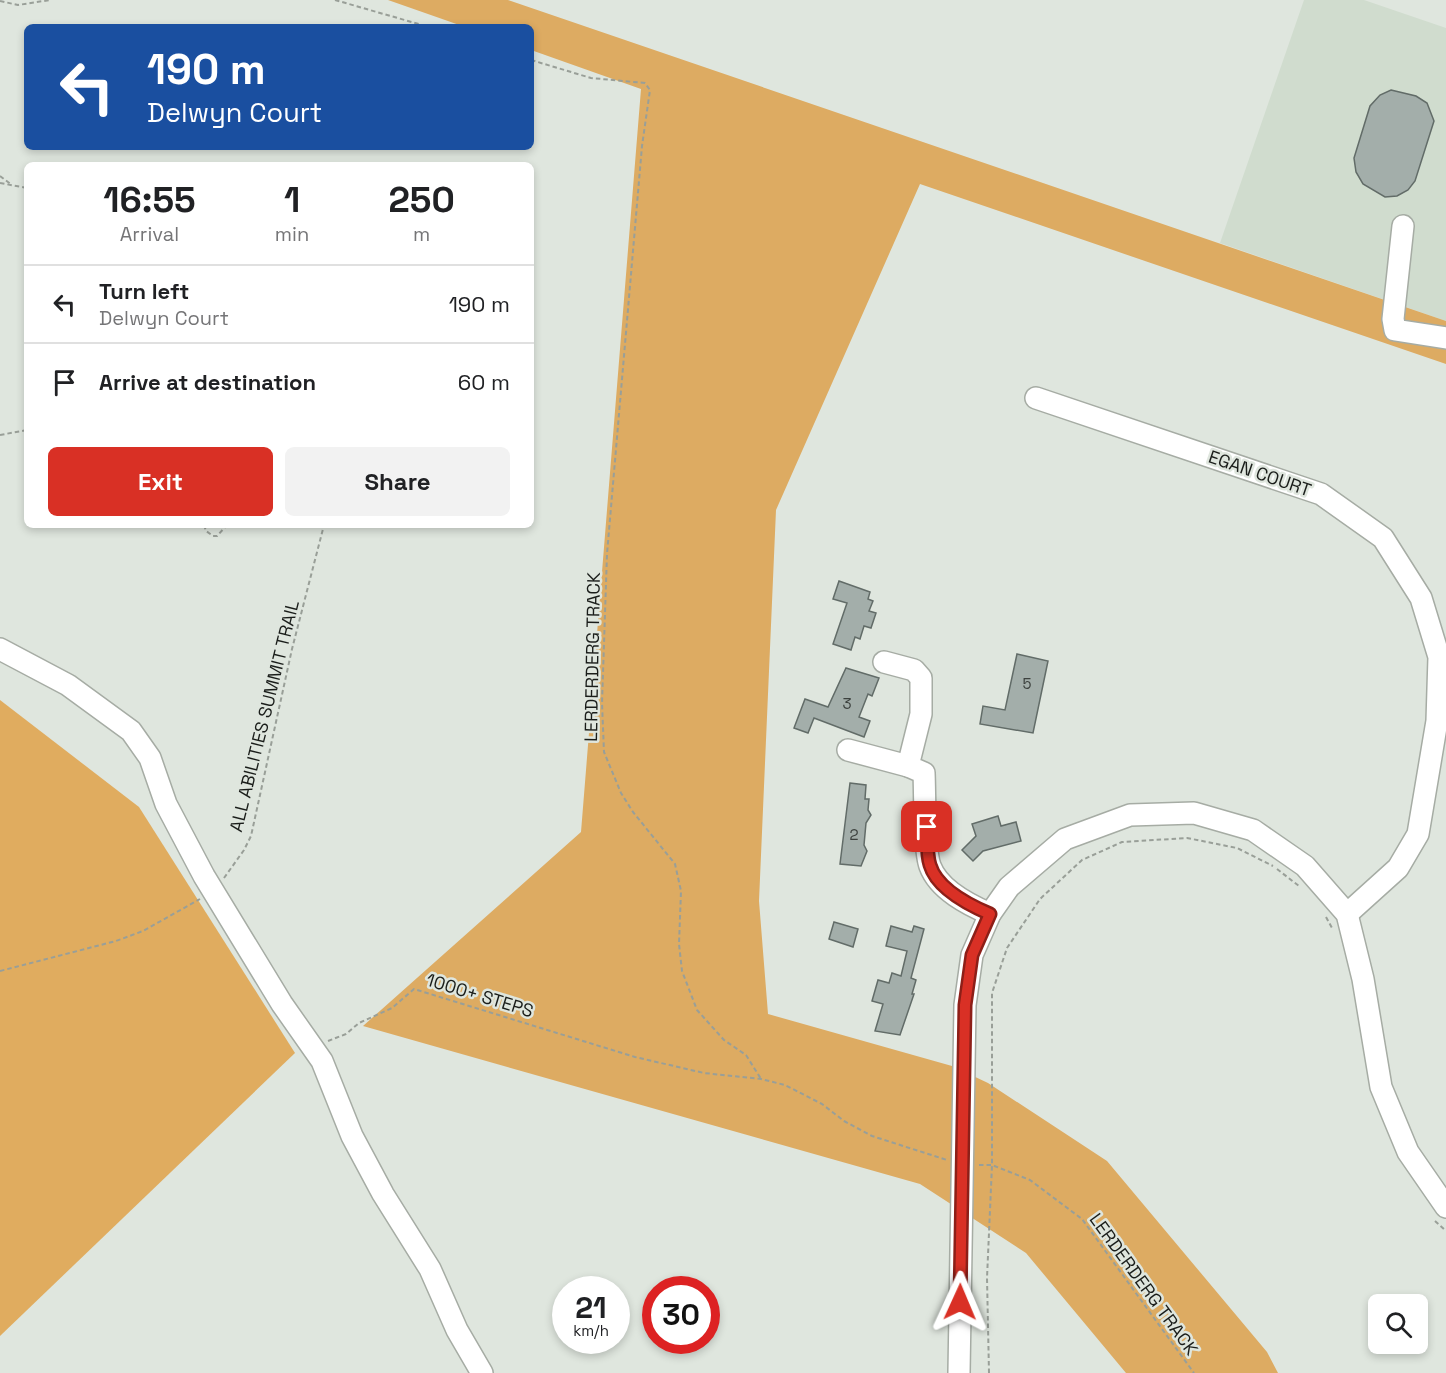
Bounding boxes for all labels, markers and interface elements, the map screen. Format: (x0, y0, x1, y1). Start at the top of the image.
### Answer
text: 190 m (147, 43, 266, 96)
icon: left (48, 48, 126, 126)
text: Delwyn Court (147, 95, 322, 130)
text: 16:55 (103, 177, 196, 223)
text: 1 (284, 177, 300, 223)
text: 250 (388, 177, 455, 223)
text: Arrival (120, 221, 179, 247)
text: min (275, 221, 309, 247)
text: m (413, 221, 430, 247)
text: Turn left (99, 277, 189, 305)
icon: left (48, 288, 81, 321)
text: 190 m (449, 290, 510, 318)
text: Delwyn Court (99, 305, 229, 331)
icon: arrive (48, 366, 81, 399)
text: Arrive at destination (99, 368, 316, 396)
text: 60 m (458, 368, 510, 396)
street label: EGAN COURT (1206, 445, 1315, 501)
button: Exit (48, 447, 273, 516)
button: Share (285, 447, 510, 516)
street label: LERDERDERG TRACK (579, 572, 605, 742)
street label: ALL ABILITIES SUMMIT TRAIL (224, 598, 304, 834)
house number: 5 (1023, 674, 1032, 693)
house number: 3 (842, 694, 852, 713)
pin (901, 801, 952, 852)
icon: arrive (910, 810, 943, 843)
house number: 2 (849, 825, 859, 844)
street label: 1000+ STEPS (424, 968, 536, 1022)
street label: LERDERDERG TRACK (1085, 1209, 1203, 1359)
position arrow (928, 1270, 992, 1334)
speed limit sign: 30 (642, 1276, 720, 1354)
text: 21 (575, 1288, 607, 1327)
map controls (1368, 1294, 1428, 1354)
button: search (1368, 1294, 1428, 1354)
text: km/h (573, 1321, 609, 1340)

